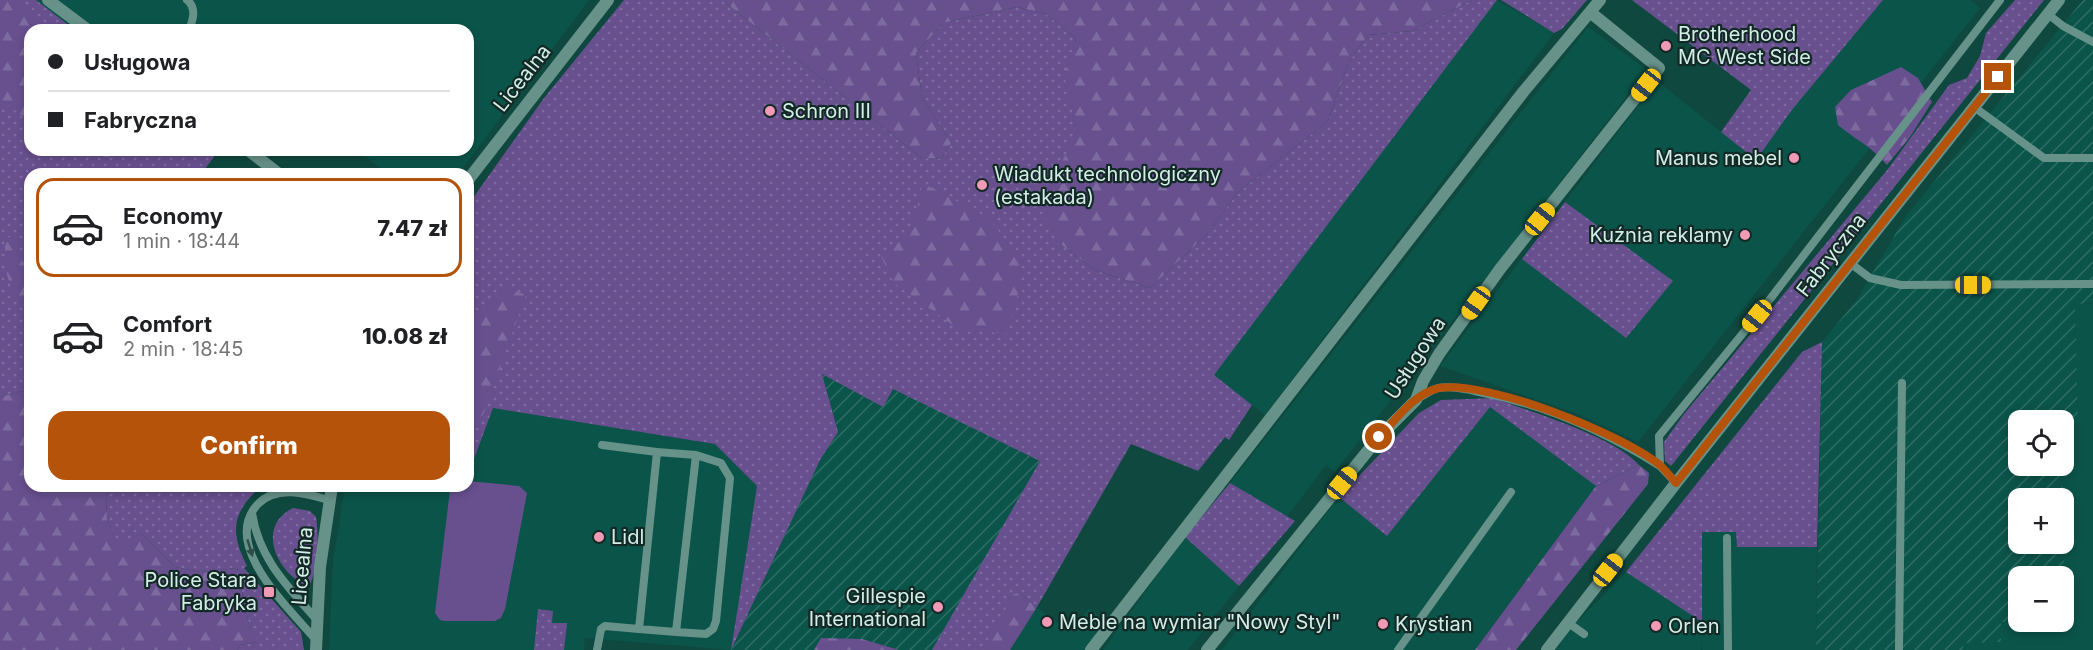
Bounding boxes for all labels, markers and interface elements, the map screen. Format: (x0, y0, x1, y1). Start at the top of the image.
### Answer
place label: Brotherhood MC West Side (1678, 22, 1811, 69)
marker: Brotherhood MC West Side (1659, 39, 1673, 53)
street label: Licealna (488, 40, 556, 116)
text: Usługowa (84, 49, 191, 75)
route end (1984, 63, 2011, 90)
car (1628, 65, 1664, 105)
place label: Schron III (782, 99, 871, 123)
marker: Schron III (763, 104, 777, 118)
text: Fabryczna (84, 107, 197, 133)
place label: Manus mebel (1655, 146, 1782, 170)
marker: Manus mebel (1787, 151, 1801, 165)
place label: Wiadukt technologiczny (estakada) (994, 162, 1221, 209)
marker: Wiadukt technologiczny (estakada) (975, 178, 989, 192)
car (1522, 199, 1558, 239)
icon: car (51, 201, 105, 255)
text: Economy (123, 203, 223, 229)
street label: Fabryczna (1791, 209, 1871, 301)
text: 7.47 zł (377, 215, 447, 241)
place label: Kuźnia reklamy (1589, 223, 1733, 247)
marker: Kuźnia reklamy (1738, 228, 1752, 242)
text: 1 min · 18:44 (123, 229, 240, 253)
car (1955, 276, 1991, 294)
car (1458, 283, 1494, 323)
car (1739, 296, 1775, 336)
icon: car (51, 309, 105, 363)
text: Comfort (123, 311, 212, 337)
street label: Usługowa (1379, 312, 1451, 404)
text: 10.08 zł (362, 323, 447, 349)
text: 2 min · 18:45 (123, 337, 243, 361)
map controls (2008, 410, 2074, 632)
button: locate (2008, 410, 2074, 476)
button: Confirm (48, 411, 450, 480)
route start (1365, 423, 1392, 450)
car (1324, 463, 1360, 503)
button: + (2008, 488, 2074, 554)
place label: Lidl (611, 525, 644, 549)
street label: Licealna (287, 526, 317, 606)
marker: Lidl (592, 530, 606, 544)
one-way arrow (246, 539, 255, 557)
car (1590, 550, 1626, 590)
button: − (2008, 566, 2074, 632)
place label: Police Stara Fabryka (144, 568, 257, 615)
place label: Gillespie International (809, 584, 926, 631)
marker: Police Stara Fabryka (262, 585, 276, 599)
marker: Gillespie International (931, 600, 945, 614)
place label: Meble na wymiar "Nowy Styl" (1059, 610, 1341, 634)
place label: Krystian (1395, 612, 1473, 636)
place label: Orlen (1668, 614, 1719, 638)
marker: Meble na wymiar "Nowy Styl" (1040, 615, 1054, 629)
marker: Krystian (1376, 617, 1390, 631)
marker: Orlen (1649, 619, 1663, 633)

